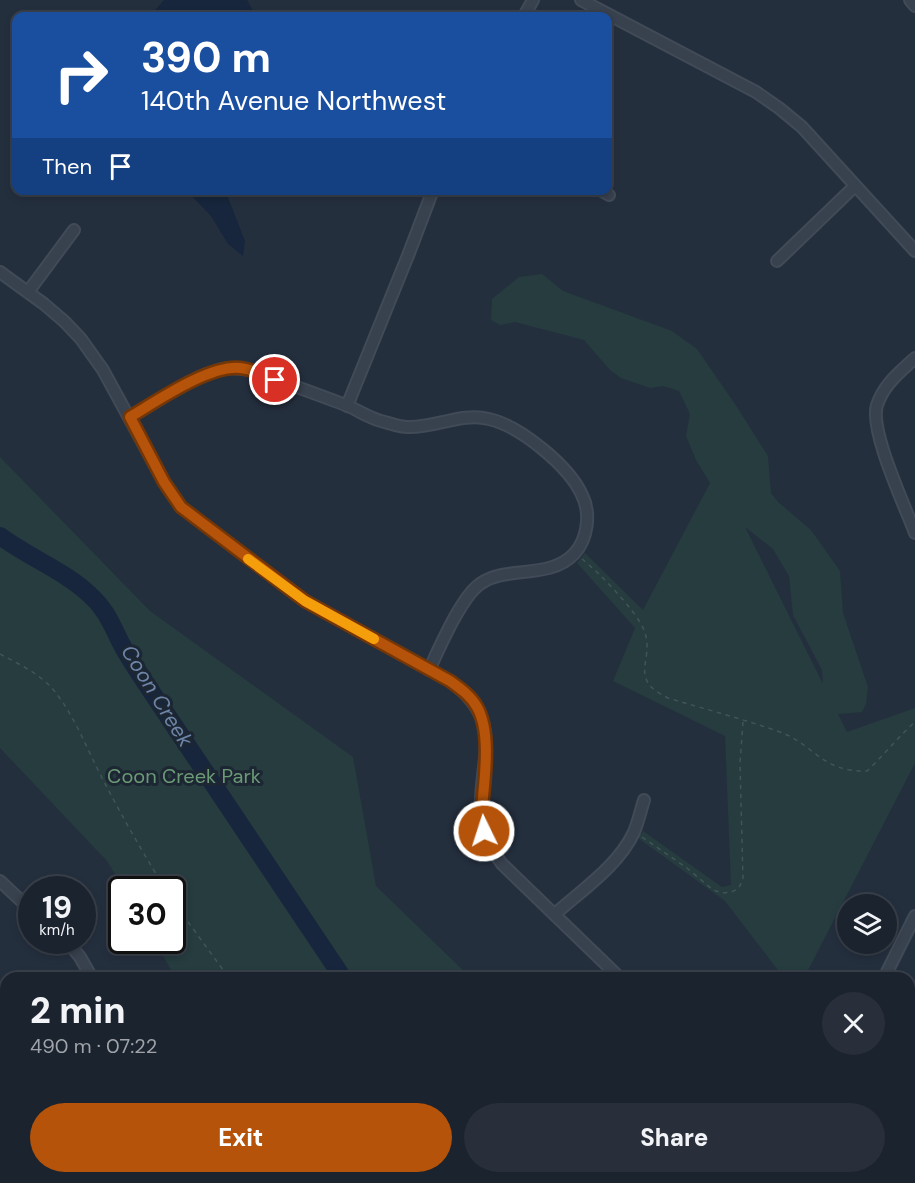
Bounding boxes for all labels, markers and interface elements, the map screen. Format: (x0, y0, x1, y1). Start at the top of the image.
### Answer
text: 390 m (141, 30, 271, 85)
icon: right (42, 36, 120, 114)
text: 140th Avenue Northwest (141, 83, 446, 118)
icon: arrive (104, 150, 137, 183)
text: Then (42, 152, 92, 181)
pin (249, 354, 300, 405)
icon: arrive (258, 363, 291, 396)
water label: Coon Creek (115, 640, 200, 753)
park label: Coon Creek Park (107, 763, 261, 789)
position arrow (452, 799, 516, 863)
speed limit sign: 30 (108, 876, 186, 954)
text: 19 (42, 888, 72, 927)
map controls (837, 894, 897, 954)
button: layers (837, 894, 897, 954)
text: km/h (39, 920, 75, 940)
text: 2 min (30, 987, 126, 1034)
button: close (822, 992, 885, 1055)
text: 490 m · 07:22 (30, 1033, 157, 1059)
button: Exit (30, 1103, 452, 1172)
button: Share (464, 1103, 885, 1172)

